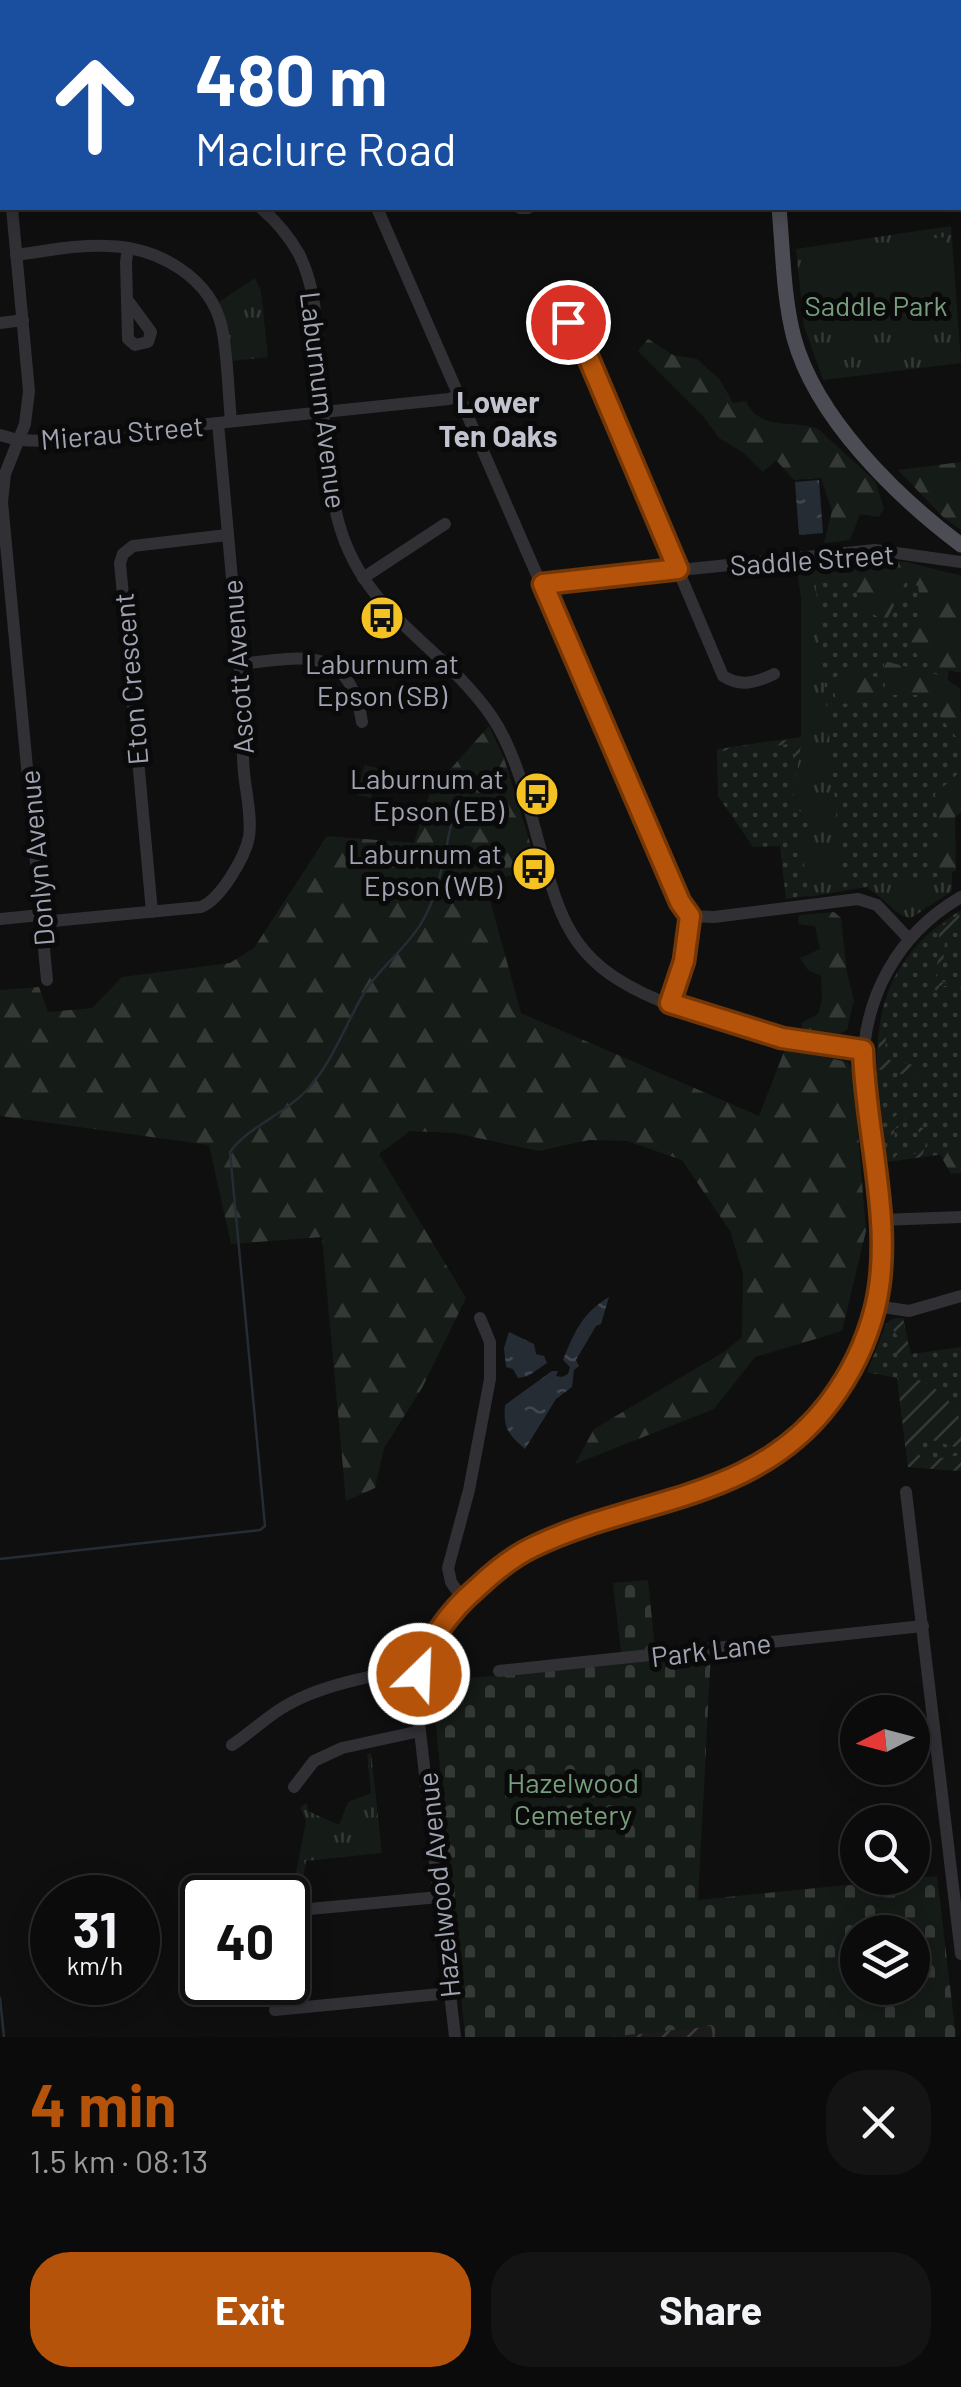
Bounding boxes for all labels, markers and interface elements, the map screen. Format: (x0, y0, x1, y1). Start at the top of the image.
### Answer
text: 480 m (195, 36, 388, 120)
icon: ahead (30, 40, 160, 170)
text: Maclure Road (195, 121, 457, 175)
pin (526, 280, 611, 365)
park label: Saddle Park (804, 288, 948, 322)
street label: Laburnum Avenue (294, 289, 354, 511)
icon: arrive (541, 295, 596, 350)
district label: Lower Ten Oaks (439, 383, 557, 453)
street label: Mierau Street (39, 408, 205, 456)
street label: Saddle Street (729, 536, 895, 582)
street label: Ascott Avenue (214, 579, 260, 755)
street label: Eton Crescent (106, 592, 154, 766)
bus stop icon: Laburnum at Epson (SB) (359, 595, 405, 641)
place label: Laburnum at Epson (SB) (305, 646, 459, 712)
place label: Laburnum at Epson (EB) (350, 761, 505, 827)
street label: Donlyn Avenue (11, 769, 61, 947)
bus stop icon: Laburnum at Epson (EB) (514, 771, 560, 817)
place label: Laburnum at Epson (WB) (348, 836, 503, 902)
bus stop icon: Laburnum at Epson (WB) (511, 846, 557, 892)
position arrow (367, 1622, 471, 1726)
street label: Park Lane (649, 1625, 773, 1673)
north arrow (840, 1695, 930, 1785)
map controls (840, 1695, 930, 2005)
park label: Hazelwood Cemetery (507, 1765, 639, 1831)
street label: Hazelwood Avenue (409, 1771, 467, 1999)
button: search (840, 1805, 930, 1895)
speed limit sign: 40 (180, 1875, 310, 2005)
text: 31 (73, 1898, 117, 1958)
button: layers (840, 1915, 930, 2005)
text: km/h (67, 1950, 123, 1980)
text: 4 min (30, 2067, 177, 2139)
button: close (826, 2070, 931, 2175)
text: 1.5 km · 08:13 (30, 2141, 208, 2179)
button: Exit (30, 2252, 471, 2367)
button: Share (491, 2252, 931, 2367)

